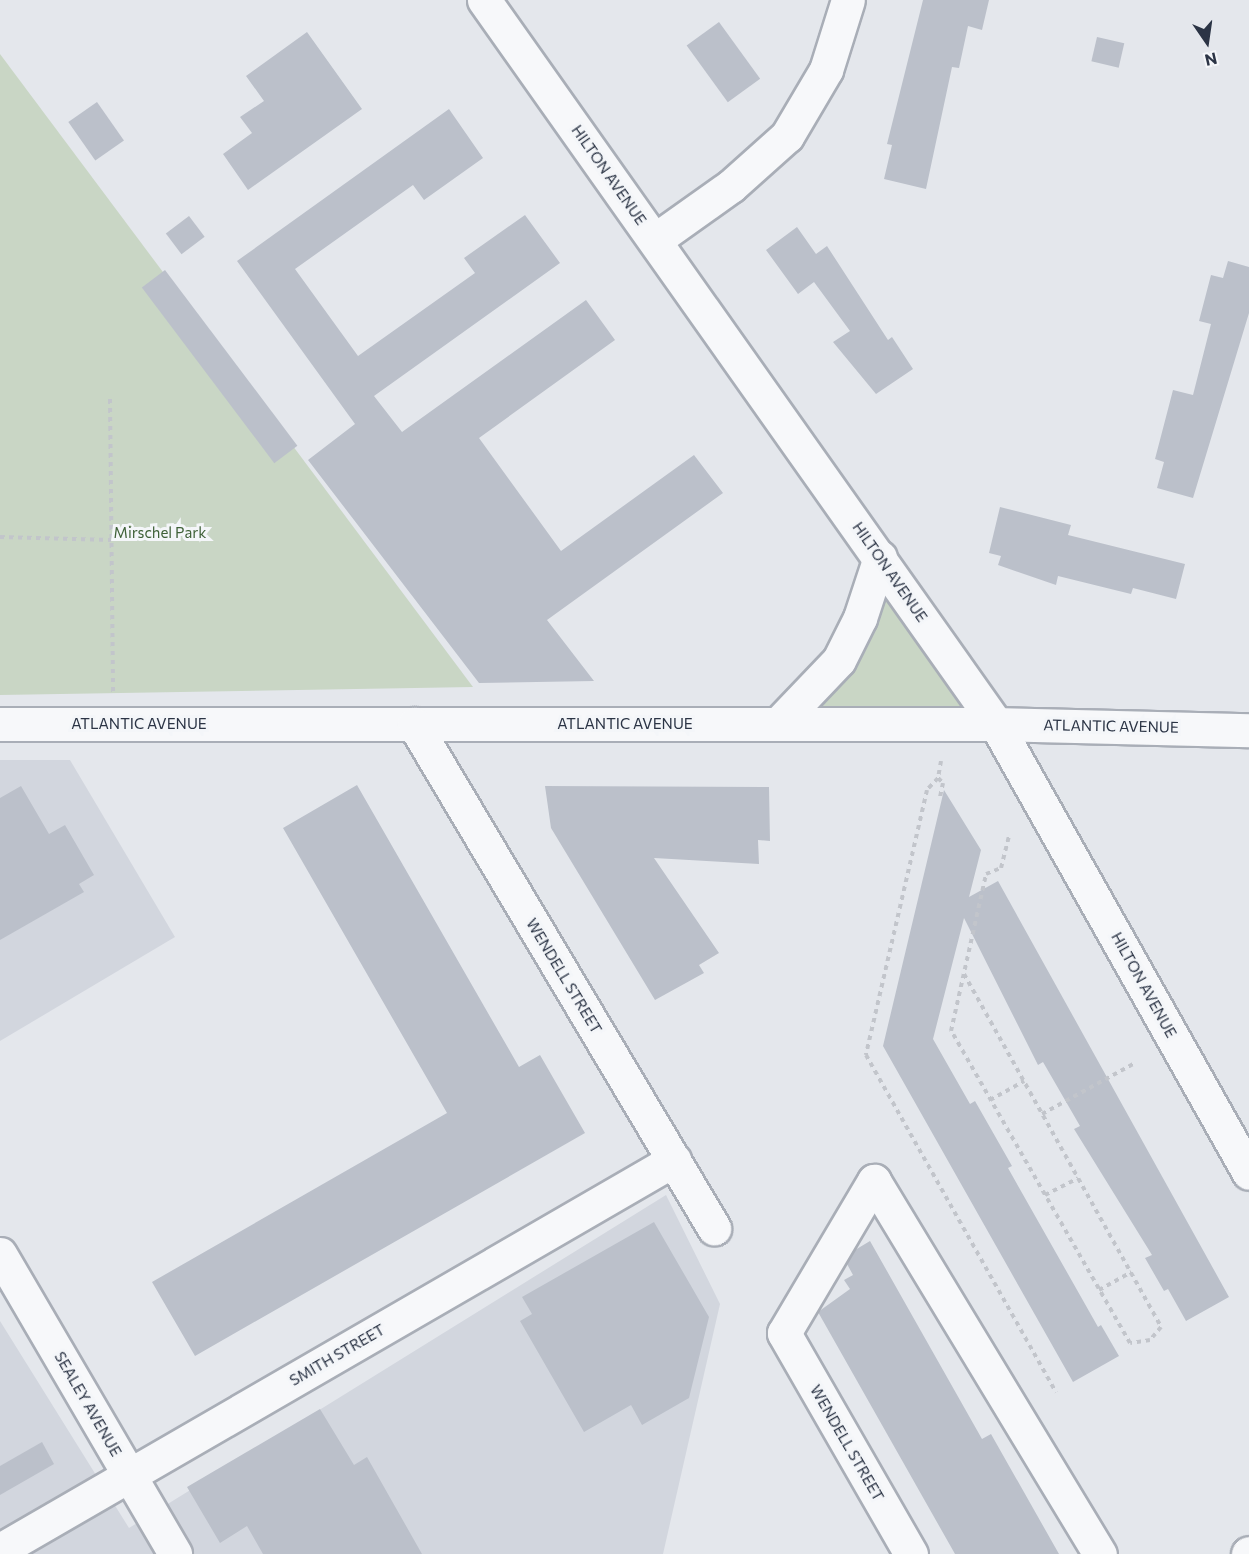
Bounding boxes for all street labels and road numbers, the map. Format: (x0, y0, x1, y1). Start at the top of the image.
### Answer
street label: HILTON AVENUE (568, 122, 650, 228)
street label: HILTON AVENUE (849, 519, 931, 625)
street label: ATLANTIC AVENUE (71, 715, 207, 733)
street label: ATLANTIC AVENUE (557, 715, 693, 733)
street label: ATLANTIC AVENUE (1043, 716, 1179, 736)
street label: WENDELL STREET (522, 915, 606, 1037)
street label: HILTON AVENUE (1108, 929, 1180, 1041)
street label: SMITH STREET (286, 1321, 388, 1389)
street label: SEALEY AVENUE (51, 1348, 125, 1460)
street label: WENDELL STREET (806, 1382, 888, 1504)

